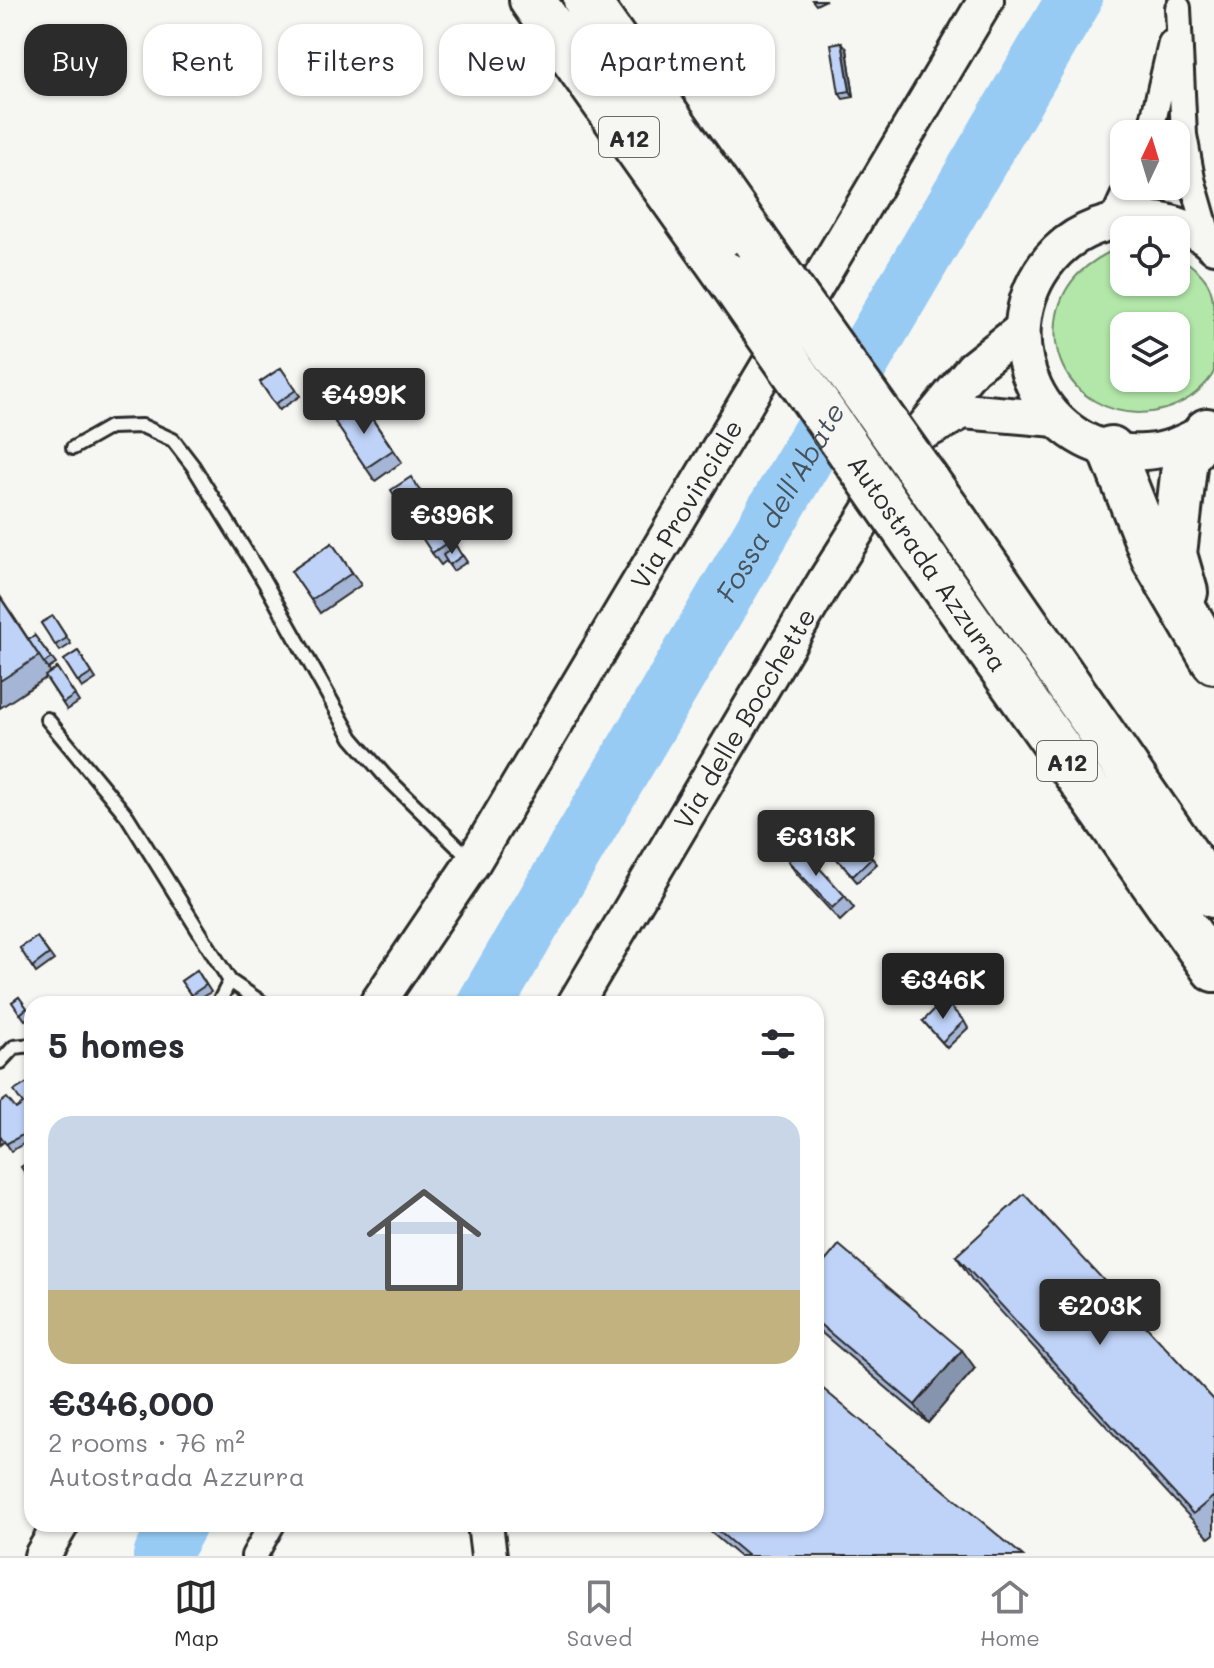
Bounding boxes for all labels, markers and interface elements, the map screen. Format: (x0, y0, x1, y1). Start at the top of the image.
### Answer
chip: Buy (24, 24, 127, 96)
chip: Rent (143, 24, 262, 96)
chip: Filters (278, 24, 423, 96)
chip: New (439, 24, 555, 96)
chip: Apartment (571, 24, 775, 96)
road number: A12 (599, 117, 659, 157)
north arrow (1110, 120, 1190, 200)
map controls (1110, 120, 1190, 392)
button: locate (1110, 216, 1190, 296)
button: layers (1110, 312, 1190, 392)
pin: €499K (308, 368, 420, 436)
text: €499K (321, 377, 407, 411)
water label: Fossa dell'Abate (707, 396, 852, 608)
street label: Via Provinciale (622, 413, 750, 595)
street label: Autostrada Azzurra (840, 448, 1016, 678)
pin: €396K (396, 488, 508, 556)
text: €396K (409, 497, 495, 531)
street label: Via delle Bocchette (665, 601, 823, 835)
road number: A12 (1037, 741, 1097, 781)
pin: €313K (760, 810, 872, 878)
text: €313K (776, 819, 856, 853)
pin: €346K (887, 953, 999, 1021)
text: €346K (900, 962, 986, 996)
text: 5 homes (48, 1022, 185, 1067)
icon: filters (756, 1022, 800, 1066)
icon: home (352, 1168, 496, 1312)
pin: €203K (1044, 1279, 1156, 1347)
text: €203K (1057, 1288, 1143, 1322)
text: €346,000 (48, 1380, 214, 1425)
text: 2 rooms · 76 m² (48, 1425, 245, 1459)
text: Autostrada Azzurra (48, 1459, 305, 1493)
tab: Map (174, 1575, 219, 1652)
tab: Saved (567, 1575, 632, 1652)
tab: Home (980, 1575, 1040, 1652)

